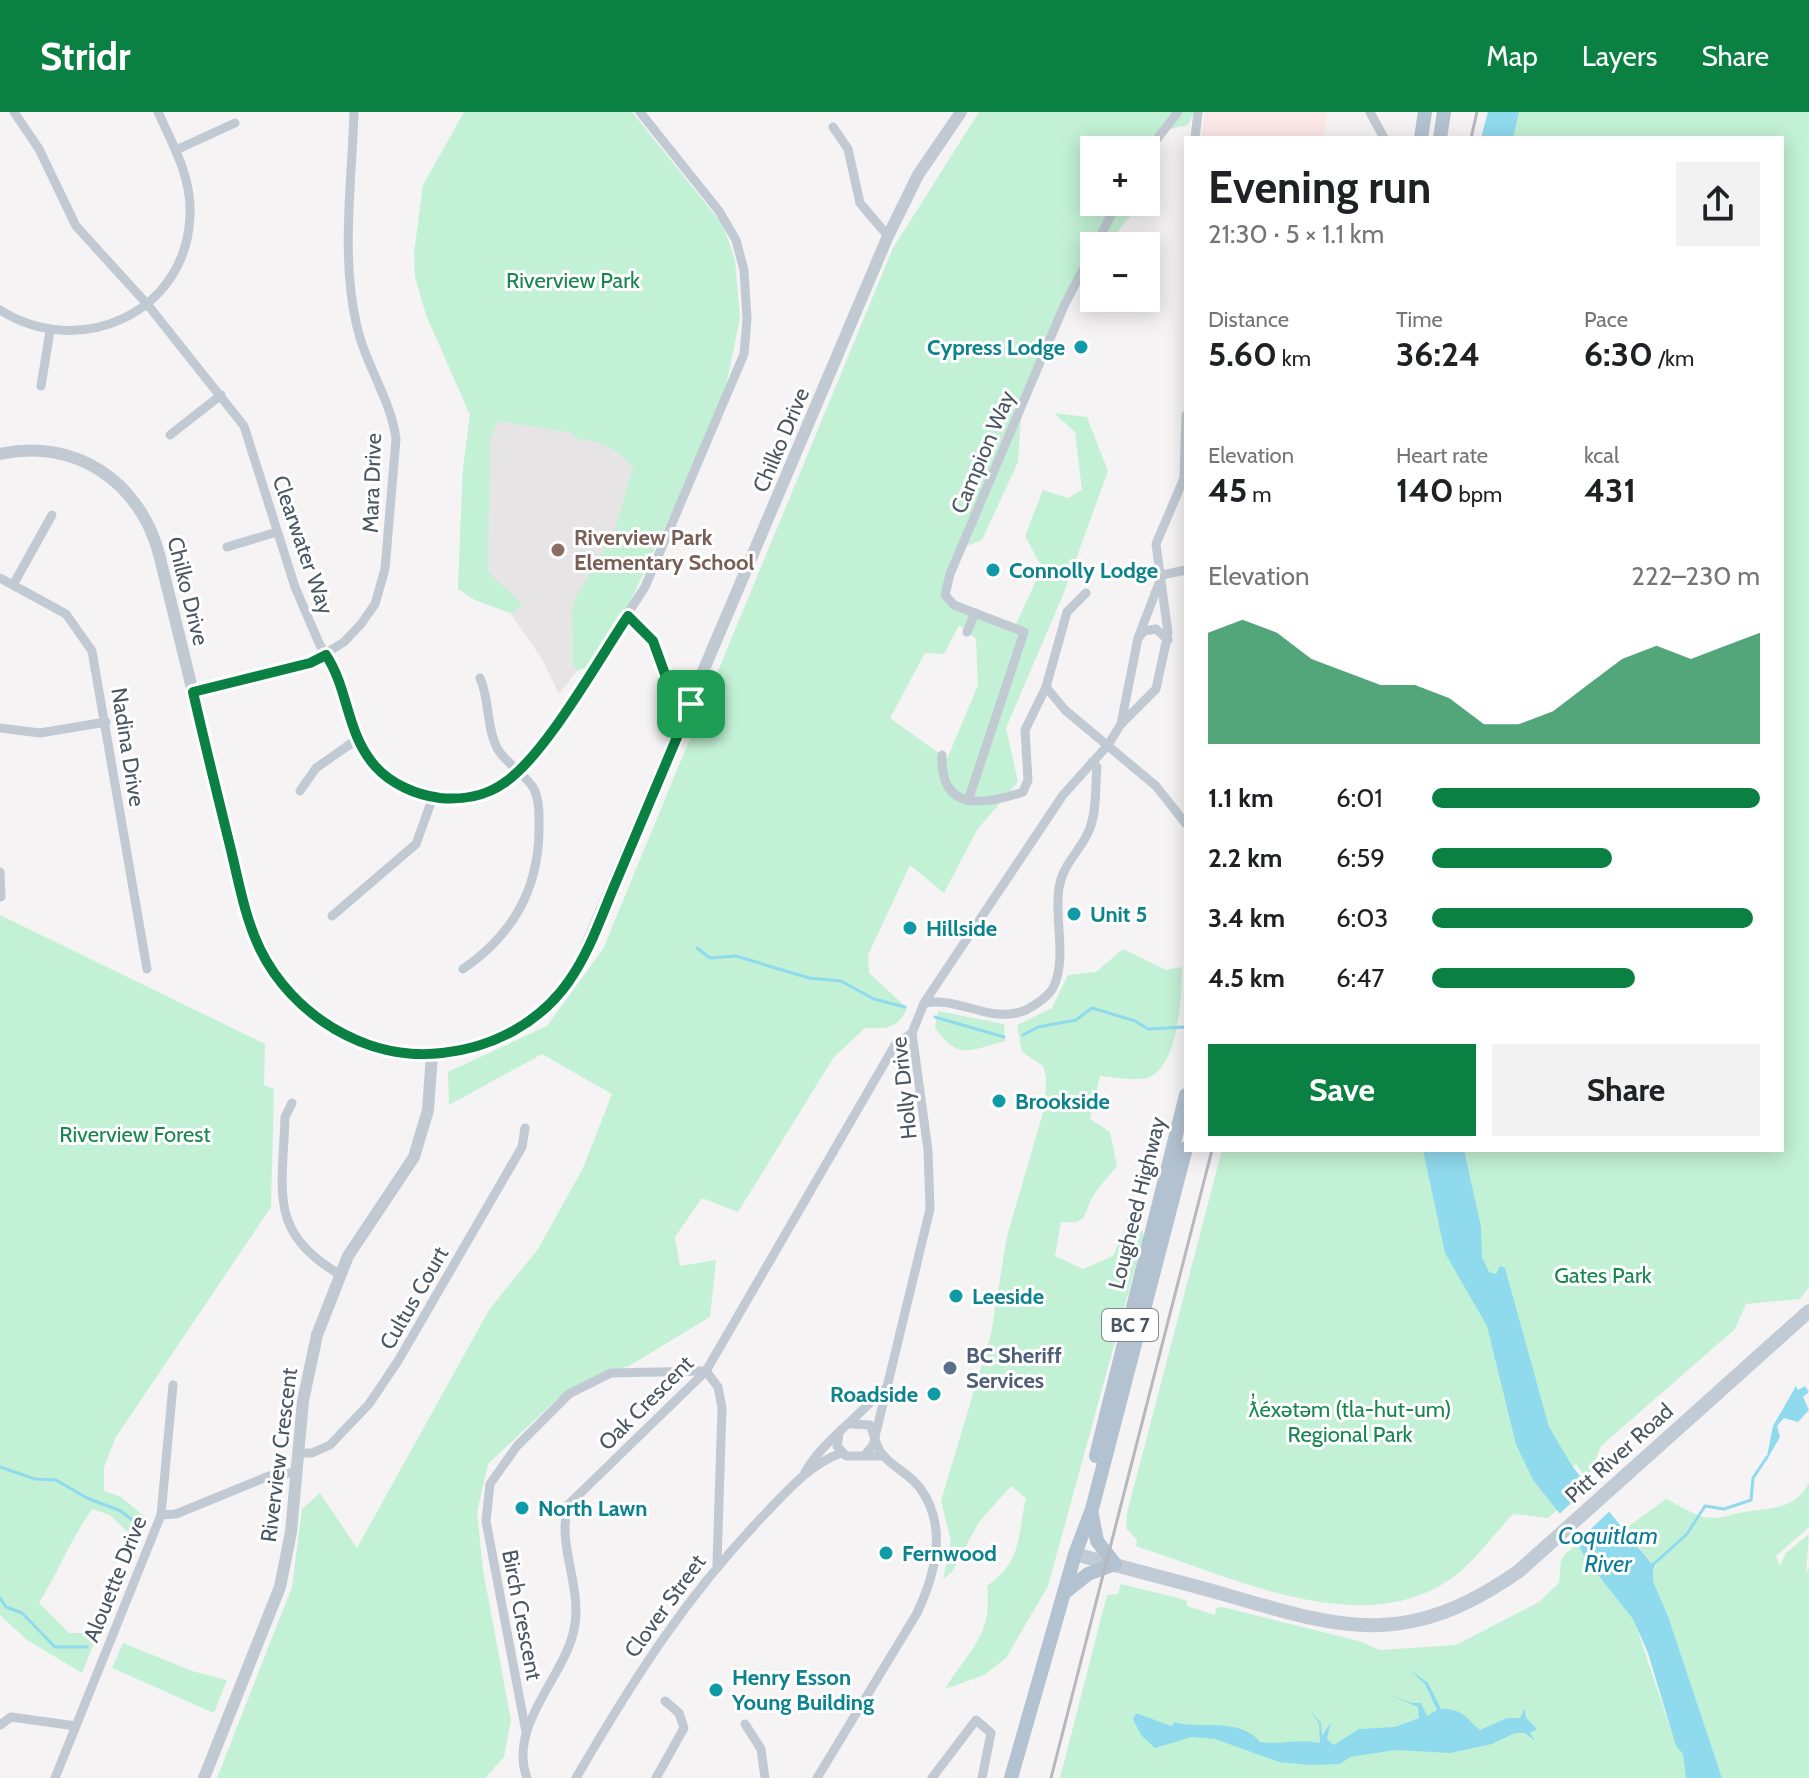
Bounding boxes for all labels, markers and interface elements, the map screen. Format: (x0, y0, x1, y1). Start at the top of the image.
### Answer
text: Stridr (40, 33, 131, 80)
text: Map (1486, 39, 1538, 73)
text: Layers (1582, 39, 1657, 73)
text: Share (1701, 39, 1769, 73)
map controls (1080, 136, 1160, 312)
button: + (1080, 136, 1160, 216)
text: Evening run (1208, 161, 1431, 214)
button: share (1676, 162, 1760, 246)
text: 21:30 · 5 × 1.1 km (1208, 218, 1384, 250)
button: − (1080, 232, 1160, 312)
park label: Riverview Park (506, 267, 640, 294)
text: Distance (1208, 306, 1289, 333)
text: Time (1396, 306, 1443, 333)
text: Pace (1584, 306, 1628, 333)
text: 5.60 (1208, 333, 1277, 375)
text: 36:24 (1396, 333, 1480, 375)
text: 6:30 (1584, 333, 1653, 375)
place label: Cypress Lodge (927, 334, 1065, 361)
marker: Cypress Lodge (1072, 338, 1090, 356)
text: km (1277, 345, 1311, 372)
text: /km (1653, 345, 1694, 372)
street label: Chilko Drive (747, 384, 815, 496)
street label: Campion Way (945, 387, 1021, 517)
street label: Mara Drive (357, 433, 387, 533)
text: Elevation (1208, 442, 1294, 469)
text: Heart rate (1396, 442, 1488, 469)
text: kcal (1584, 442, 1619, 469)
text: 45 (1208, 469, 1247, 511)
text: 140 (1396, 469, 1454, 511)
text: 431 (1584, 469, 1636, 511)
street label: Clearwater Way (267, 472, 339, 618)
text: m (1247, 481, 1272, 508)
text: bpm (1454, 481, 1502, 508)
place label: Riverview Park Elementary School (574, 524, 754, 576)
street label: Chilko Drive (161, 534, 215, 648)
marker: Riverview Park Elementary School (549, 541, 567, 559)
place label: Connolly Lodge (1009, 557, 1158, 584)
text: Elevation (1208, 560, 1310, 592)
text: 222–230 m (1631, 560, 1760, 592)
marker: Connolly Lodge (984, 561, 1002, 579)
pin (657, 670, 725, 738)
icon: arrive (669, 682, 713, 726)
street label: Nadina Drive (105, 686, 151, 808)
text: 1.1 km (1208, 782, 1274, 814)
text: 6:01 (1336, 782, 1383, 814)
text: 2.2 km (1208, 842, 1282, 874)
text: 6:59 (1336, 842, 1385, 874)
place label: Unit 5 (1090, 901, 1147, 928)
text: 3.4 km (1208, 902, 1285, 934)
text: 6:03 (1336, 902, 1388, 934)
marker: Unit 5 (1065, 905, 1083, 923)
place label: Hillside (926, 915, 997, 942)
marker: Hillside (901, 919, 919, 937)
text: 4.5 km (1208, 962, 1285, 994)
text: 6:47 (1336, 962, 1384, 994)
street label: Holly Drive (885, 1035, 923, 1141)
button: Save (1208, 1044, 1476, 1136)
button: Share (1492, 1044, 1760, 1136)
place label: Brookside (1015, 1088, 1110, 1115)
marker: Brookside (990, 1092, 1008, 1110)
street label: Lougheed Highway (1103, 1114, 1171, 1292)
park label: Riverview Forest (59, 1121, 211, 1148)
street label: Cultus Court (374, 1241, 454, 1354)
park label: Gates Park (1554, 1262, 1652, 1289)
place label: Leeside (972, 1283, 1044, 1310)
marker: Leeside (947, 1287, 965, 1305)
road number: BC 7 (1102, 1309, 1158, 1341)
place label: BC Sheriff Services (966, 1342, 1062, 1394)
street label: Oak Crescent (593, 1349, 700, 1456)
marker: BC Sheriff Services (941, 1359, 959, 1377)
street label: Riverview Crescent (255, 1366, 303, 1544)
place label: Roadside (830, 1381, 918, 1408)
marker: Roadside (925, 1385, 943, 1403)
park label: ƛ̓éxətəm (tla-hut-um) Regional Park (1249, 1393, 1451, 1448)
street label: Pitt River Road (1559, 1397, 1679, 1509)
place label: North Lawn (538, 1495, 647, 1522)
marker: North Lawn (513, 1499, 531, 1517)
street label: Alouette Drive (77, 1512, 153, 1646)
water label: Coquitlam River (1558, 1521, 1658, 1578)
place label: Fernwood (902, 1540, 997, 1567)
marker: Fernwood (877, 1544, 895, 1562)
street label: Birch Crescent (496, 1548, 548, 1683)
street label: Clover Street (619, 1549, 712, 1663)
place label: Henry Esson Young Building (731, 1664, 874, 1716)
marker: Henry Esson Young Building (707, 1681, 725, 1699)

